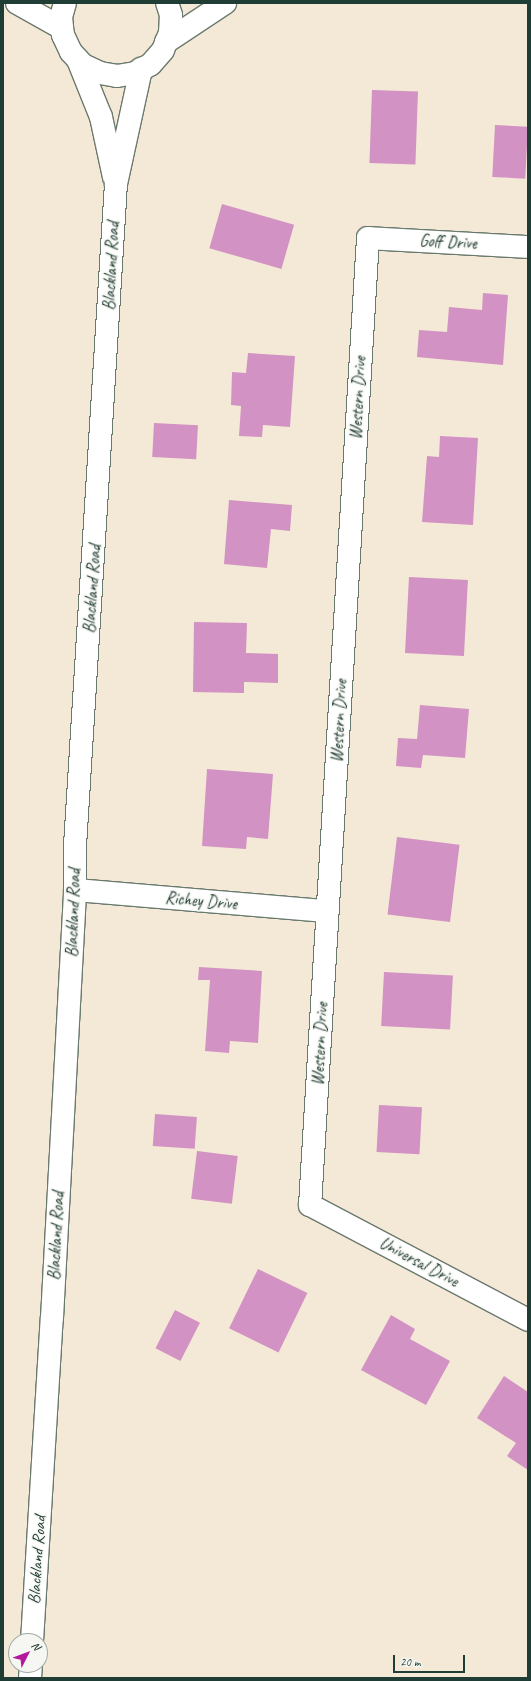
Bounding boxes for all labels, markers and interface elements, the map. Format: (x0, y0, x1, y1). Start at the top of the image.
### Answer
street label: Blackland Road (99, 221, 123, 311)
street label: Goff Drive (419, 230, 477, 254)
street label: Western Drive (346, 356, 370, 440)
street label: Blackland Road (79, 544, 105, 634)
street label: Western Drive (327, 679, 351, 763)
street label: Blackland Road (61, 869, 85, 957)
street label: Richey Drive (164, 888, 238, 914)
street label: Western Drive (308, 1002, 332, 1086)
street label: Blackland Road (44, 1191, 68, 1281)
street label: Universal Drive (376, 1233, 462, 1291)
street label: Blackland Road (24, 1515, 50, 1605)
north arrow (8, 1633, 48, 1673)
text: N (29, 1638, 44, 1653)
scale bar (395, 1647, 467, 1673)
text: 20 m (400, 1654, 420, 1670)

